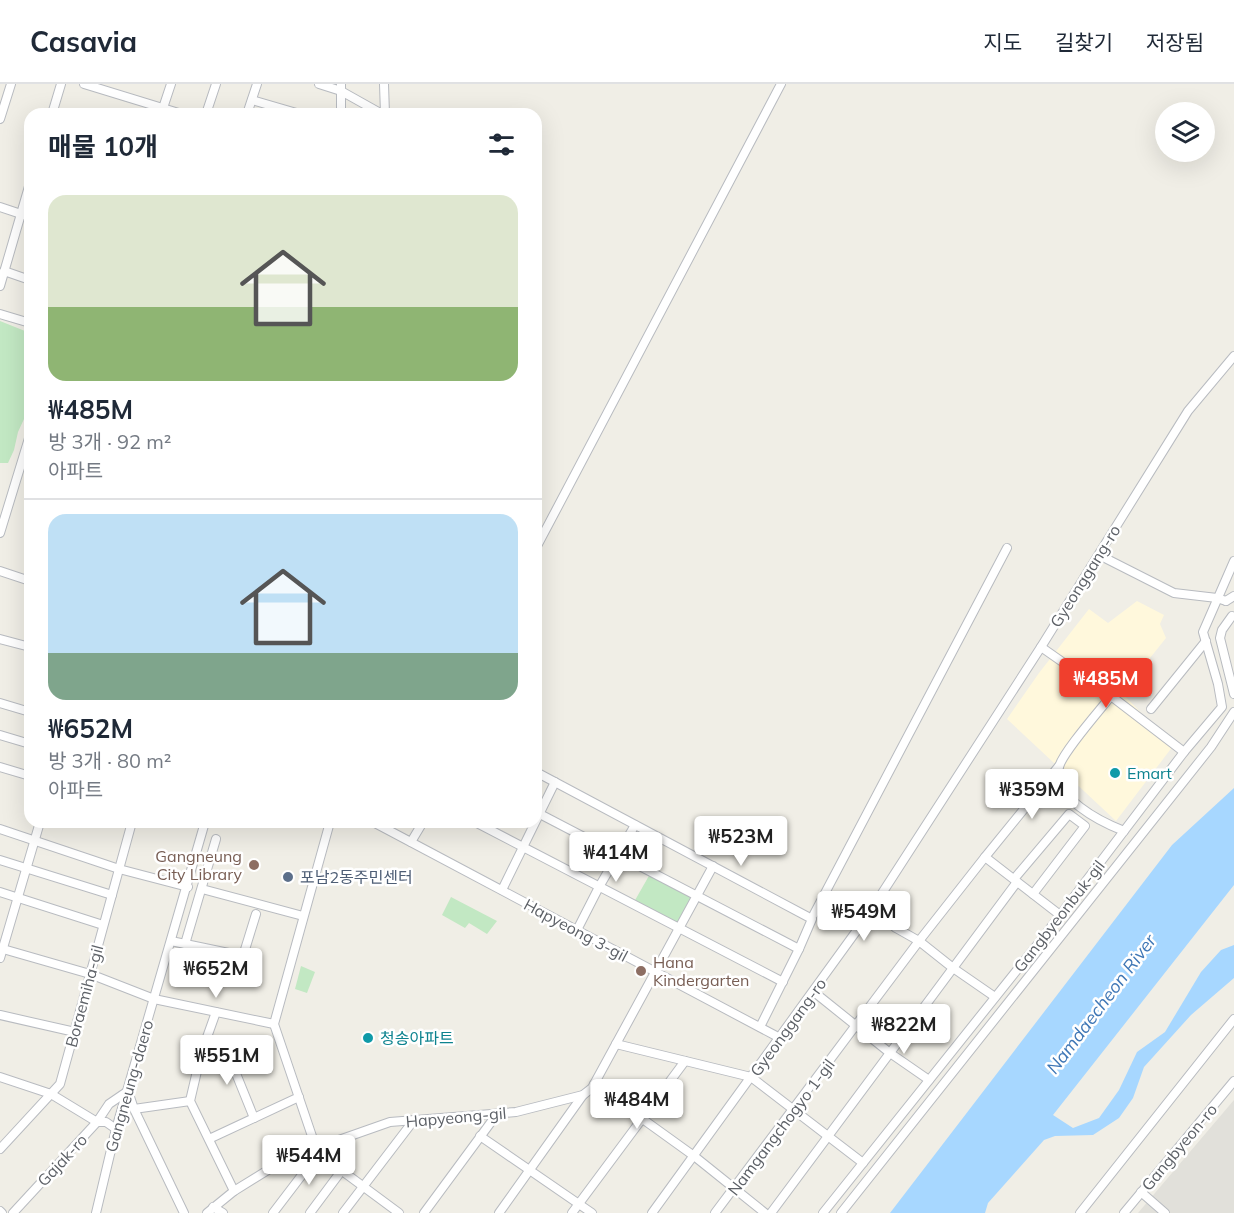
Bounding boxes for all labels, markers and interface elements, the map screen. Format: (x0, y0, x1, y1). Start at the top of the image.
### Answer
text: Casavia (30, 24, 137, 59)
text: 지도 (983, 29, 1022, 55)
text: 길찾기 (1055, 29, 1113, 55)
text: 저장됨 (1146, 29, 1204, 55)
map controls (1155, 102, 1215, 162)
button: layers (1155, 102, 1215, 162)
icon: filters (485, 128, 518, 161)
text: 매물 10개 (48, 130, 158, 163)
icon: home (229, 234, 337, 342)
text: ₩485M (48, 393, 133, 426)
text: 방 3개 · 92 m² (48, 429, 171, 454)
text: 아파트 (48, 458, 103, 483)
street label: Gyeonggang-ro (1046, 521, 1124, 631)
icon: home (229, 553, 337, 661)
pin: ₩485M (1064, 658, 1148, 709)
text: ₩485M (1073, 665, 1139, 690)
text: ₩652M (48, 712, 133, 745)
text: 방 3개 · 80 m² (48, 748, 171, 773)
place label: Emart (1127, 763, 1172, 783)
marker: Emart (1108, 766, 1122, 780)
pin: ₩359M (990, 769, 1074, 820)
text: ₩359M (999, 776, 1065, 801)
text: 아파트 (48, 777, 103, 802)
pin: ₩523M (699, 816, 783, 867)
text: ₩523M (708, 823, 774, 848)
pin: ₩414M (574, 832, 658, 883)
text: ₩414M (583, 839, 649, 864)
place label: Gangneung City Library (155, 846, 242, 884)
street label: Gangbyeonbuk-gil (1009, 856, 1109, 976)
marker: Gangneung City Library (247, 858, 261, 872)
place label: 포남2동주민센터 (300, 867, 413, 887)
marker: 포남2동주민센터 (281, 870, 295, 884)
pin: ₩549M (822, 891, 906, 942)
street label: Hapyeong 3-gil (521, 894, 631, 966)
text: ₩549M (831, 898, 897, 923)
water label: Namdaecheon River (1041, 929, 1162, 1078)
street label: Boraemiha-gil (61, 943, 107, 1049)
pin: ₩652M (174, 948, 258, 999)
place label: Hana Kindergarten (653, 952, 749, 990)
text: ₩652M (183, 955, 249, 980)
marker: Hana Kindergarten (634, 964, 648, 978)
street label: Gyeonggang-ro (746, 974, 830, 1080)
pin: ₩822M (862, 1004, 946, 1055)
text: ₩822M (871, 1011, 937, 1036)
street label: Gangneung-daero (101, 1018, 157, 1154)
place label: 청송아파트 (380, 1028, 454, 1048)
marker: 청송아파트 (361, 1031, 375, 1045)
pin: ₩551M (185, 1035, 269, 1086)
text: ₩551M (194, 1042, 260, 1067)
street label: Namgangchogyo 1-gil (723, 1055, 839, 1199)
pin: ₩484M (595, 1079, 679, 1130)
text: ₩484M (604, 1086, 670, 1111)
street label: Gangbyeon-ro (1137, 1100, 1221, 1194)
street label: Hapyeong-gil (405, 1103, 507, 1131)
street label: Gajak-ro (33, 1130, 91, 1190)
pin: ₩544M (267, 1135, 351, 1186)
text: ₩544M (276, 1142, 342, 1167)

